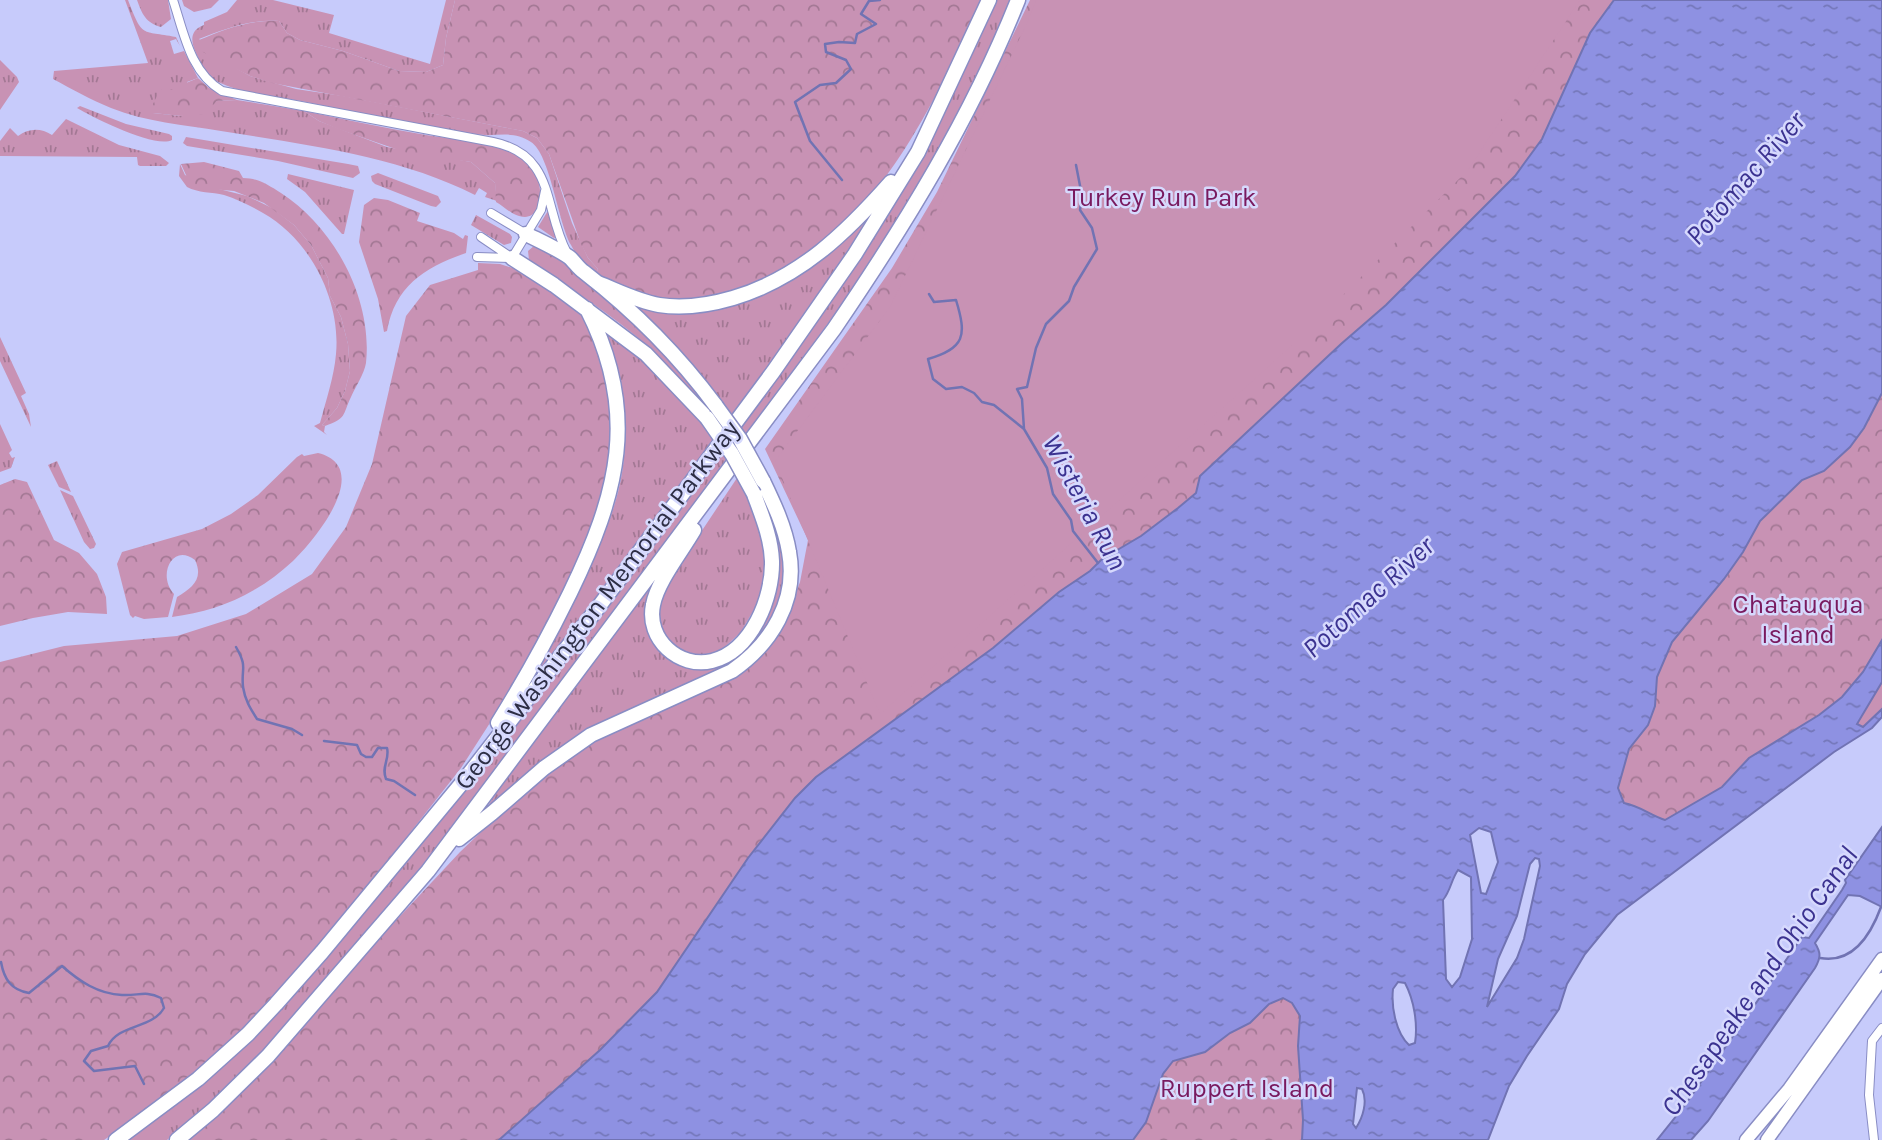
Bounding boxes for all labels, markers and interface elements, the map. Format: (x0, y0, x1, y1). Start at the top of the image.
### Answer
water label: Potomac River (1678, 104, 1813, 251)
park label: Turkey Run Park (1068, 182, 1256, 213)
street label: George Washington Memorial Parkway (448, 414, 746, 796)
water label: Wisteria Run (1035, 429, 1135, 575)
water label: Potomac River (1295, 528, 1442, 665)
park label: Chatauqua Island (1732, 589, 1864, 650)
water label: Chesapeake and Ohio Canal (1653, 840, 1865, 1122)
park label: Ruppert Island (1160, 1073, 1334, 1104)

